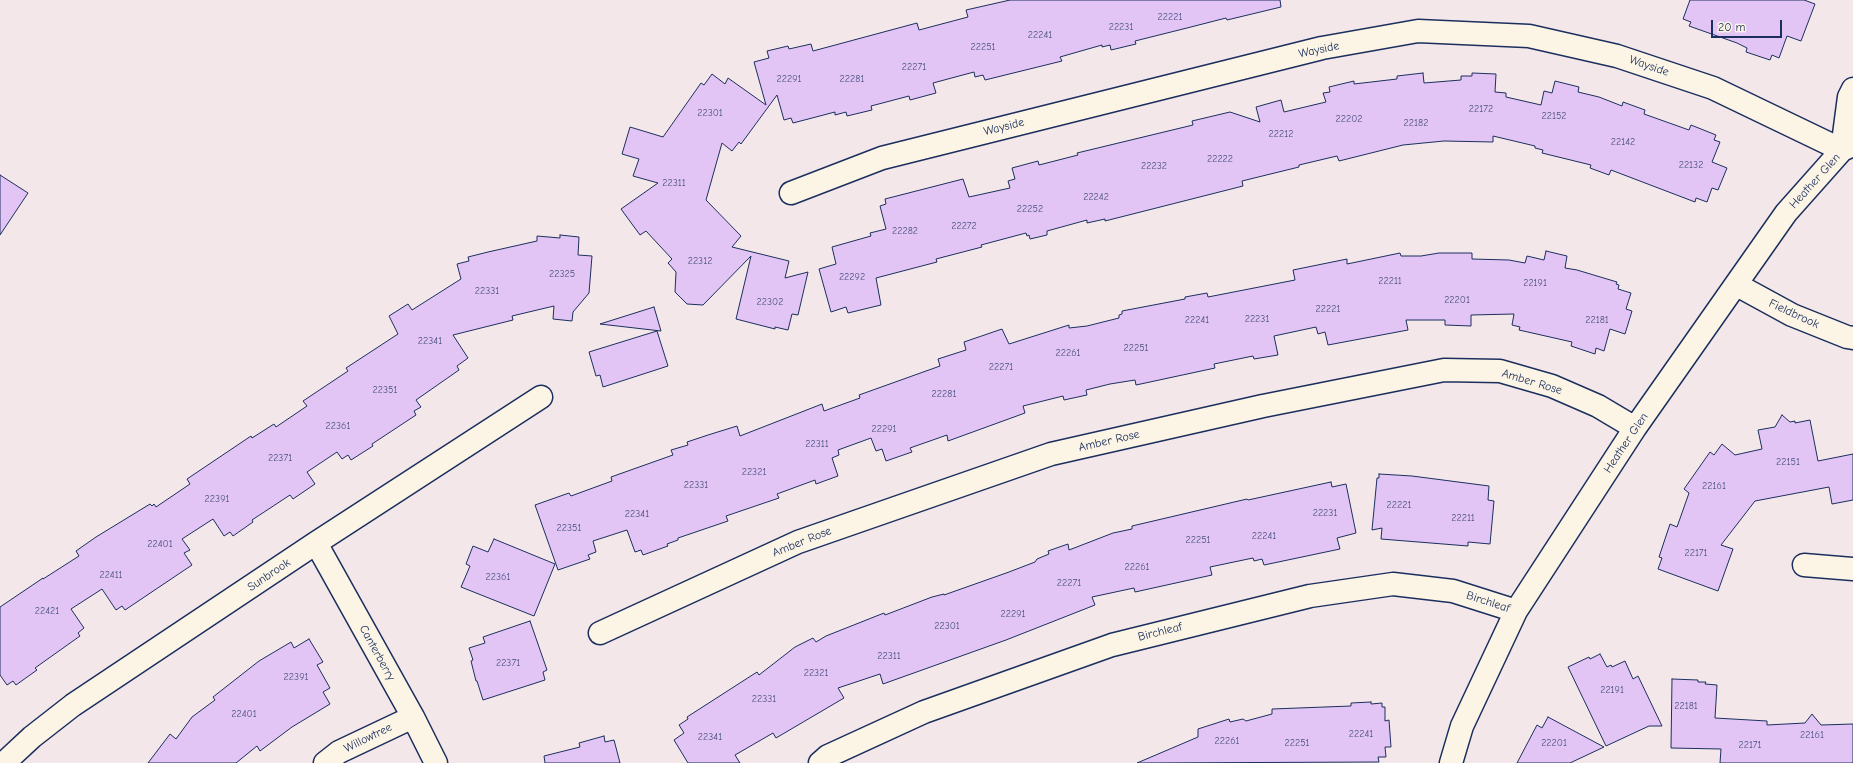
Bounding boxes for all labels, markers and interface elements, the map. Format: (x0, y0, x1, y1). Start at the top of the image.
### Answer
house number: 22221 (1158, 11, 1182, 23)
scale bar (1713, 12, 1784, 38)
text: 20 m (1718, 20, 1746, 34)
house number: 22231 (1109, 21, 1133, 33)
house number: 22241 (1028, 29, 1052, 41)
street label: Wayside (1297, 39, 1341, 61)
house number: 22251 (970, 41, 996, 53)
street label: Wayside (1627, 52, 1671, 80)
house number: 22271 (902, 61, 926, 73)
house number: 22291 (777, 73, 801, 85)
house number: 22281 (840, 73, 864, 85)
house number: 22172 (1469, 103, 1493, 115)
house number: 22301 (697, 107, 723, 119)
house number: 22152 (1541, 110, 1567, 122)
house number: 22202 (1335, 113, 1363, 125)
street label: Wayside (982, 115, 1026, 139)
house number: 22182 (1404, 117, 1428, 129)
house number: 22212 (1269, 128, 1293, 140)
house number: 22142 (1611, 136, 1635, 148)
street label: Heather Glen (1786, 150, 1844, 212)
house number: 22222 (1207, 153, 1233, 165)
house number: 22132 (1679, 159, 1703, 171)
house number: 22232 (1141, 160, 1167, 172)
house number: 22311 (662, 177, 686, 189)
house number: 22242 (1083, 191, 1109, 203)
house number: 22252 (1017, 203, 1043, 215)
house number: 22272 (951, 220, 977, 232)
house number: 22282 (892, 225, 918, 237)
house number: 22312 (688, 255, 712, 267)
house number: 22325 (549, 268, 575, 280)
house number: 22292 (839, 271, 865, 283)
house number: 22211 (1378, 275, 1402, 287)
house number: 22191 (1523, 277, 1547, 289)
house number: 22331 (475, 285, 499, 297)
house number: 22201 (1444, 294, 1470, 306)
house number: 22302 (757, 296, 783, 308)
street label: Fieldbrook (1766, 296, 1822, 332)
house number: 22221 (1316, 303, 1340, 315)
house number: 22231 (1245, 313, 1269, 325)
house number: 22241 (1185, 314, 1209, 326)
house number: 22181 (1585, 314, 1609, 326)
house number: 22341 (418, 335, 442, 347)
house number: 22251 (1123, 342, 1149, 354)
house number: 22261 (1055, 347, 1081, 359)
house number: 22271 (989, 361, 1013, 373)
street label: Amber Rose (1500, 366, 1564, 398)
house number: 22351 (373, 384, 397, 396)
house number: 22281 (932, 388, 956, 400)
street label: Heather Glen (1601, 410, 1651, 476)
house number: 22361 (326, 420, 350, 432)
house number: 22291 (872, 423, 896, 435)
street label: Amber Rose (1077, 427, 1141, 455)
house number: 22311 (805, 438, 829, 450)
house number: 22371 (268, 452, 292, 464)
house number: 22151 (1776, 456, 1800, 468)
house number: 22321 (742, 466, 766, 478)
house number: 22331 (684, 479, 708, 491)
house number: 22161 (1702, 480, 1726, 492)
house number: 22391 (205, 493, 229, 505)
house number: 22221 (1387, 499, 1411, 511)
house number: 22231 (1313, 507, 1337, 519)
house number: 22341 (625, 508, 649, 520)
house number: 22211 (1451, 512, 1475, 524)
house number: 22351 (557, 522, 581, 534)
street label: Amber Rose (770, 524, 834, 560)
house number: 22241 (1252, 530, 1276, 542)
house number: 22251 (1185, 534, 1211, 546)
house number: 22401 (147, 538, 173, 550)
house number: 22171 (1684, 547, 1708, 559)
street label: Sunbrook (245, 555, 293, 595)
house number: 22261 (1124, 561, 1150, 573)
house number: 22411 (99, 569, 123, 581)
house number: 22361 (486, 571, 510, 583)
house number: 22271 (1057, 577, 1081, 589)
street label: Birchleaf (1464, 588, 1512, 616)
house number: 22421 (35, 605, 59, 617)
house number: 22291 (1001, 608, 1025, 620)
house number: 22301 (934, 620, 960, 632)
street label: Birchleaf (1136, 620, 1184, 644)
street label: Canterberry (356, 623, 398, 683)
house number: 22311 (877, 650, 901, 662)
house number: 22371 (496, 657, 520, 669)
house number: 22321 (804, 667, 828, 679)
house number: 22391 (284, 671, 308, 683)
house number: 22191 (1600, 684, 1624, 696)
house number: 22331 (752, 693, 776, 705)
house number: 22181 (1674, 700, 1698, 712)
house number: 22401 (231, 708, 257, 720)
street label: Willowtree (342, 720, 394, 756)
house number: 22241 (1349, 728, 1373, 740)
house number: 22161 (1800, 729, 1824, 741)
house number: 22341 (698, 731, 722, 743)
house number: 22261 (1214, 735, 1240, 747)
house number: 22251 (1284, 737, 1310, 749)
house number: 22201 (1541, 737, 1567, 749)
house number: 22171 (1738, 739, 1762, 751)

